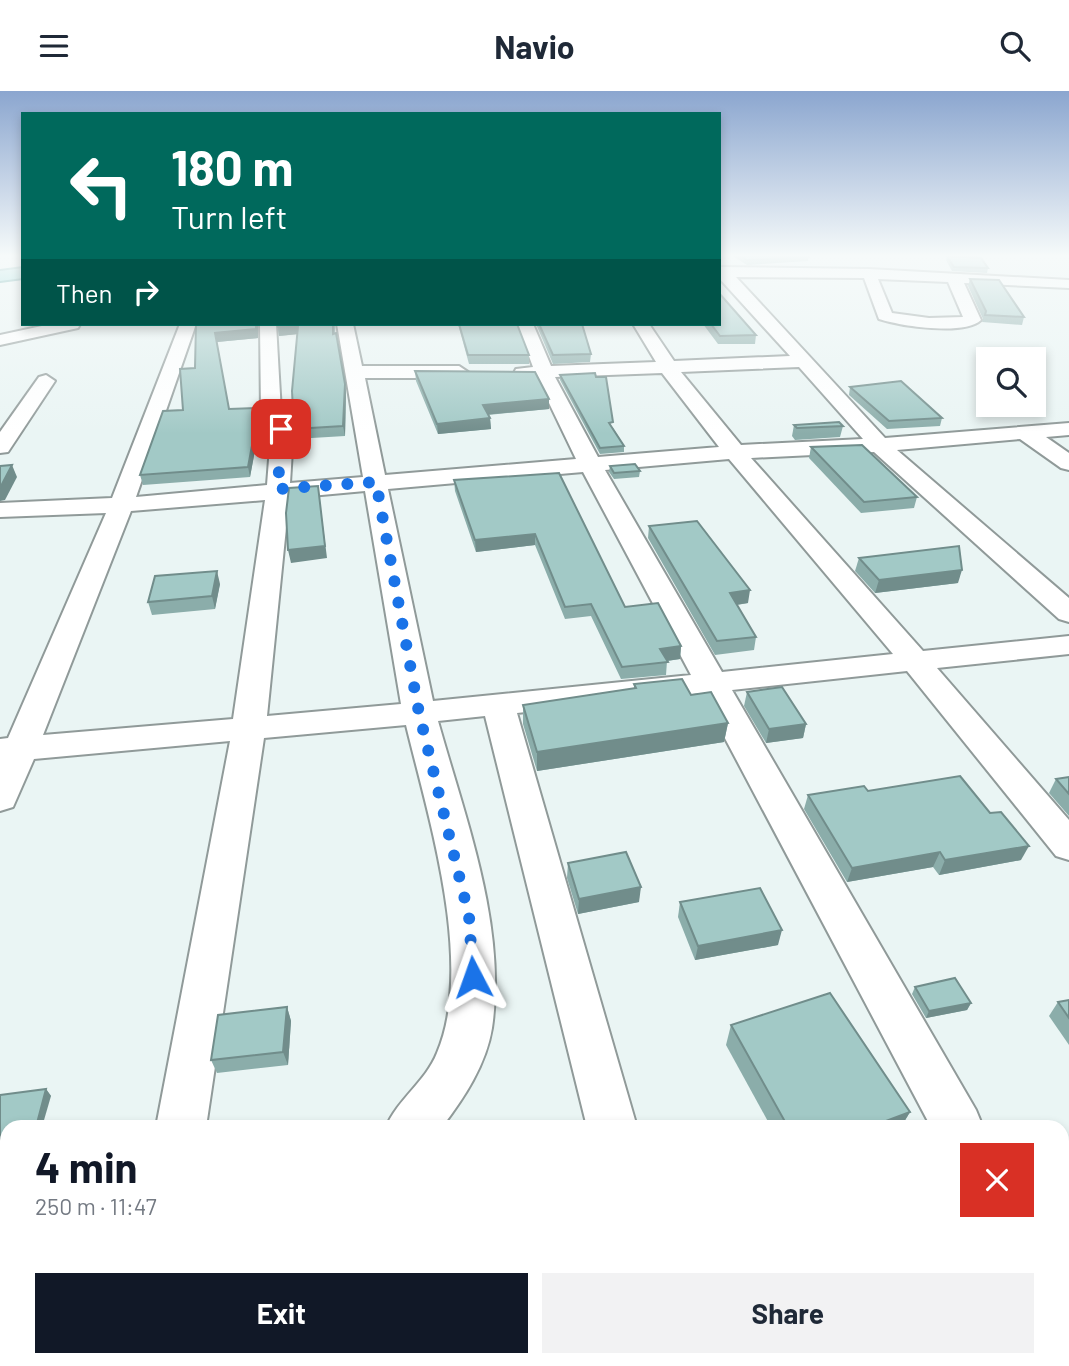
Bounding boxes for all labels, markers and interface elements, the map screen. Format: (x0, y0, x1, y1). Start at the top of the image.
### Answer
icon: menu (35, 27, 73, 65)
text: Navio (494, 27, 575, 65)
icon: search (996, 27, 1034, 65)
text: 180 m (171, 137, 294, 196)
icon: left (56, 140, 147, 231)
text: Turn left (171, 197, 288, 235)
icon: right (127, 273, 165, 311)
text: Then (56, 277, 113, 308)
map controls (976, 347, 1046, 417)
button: search (976, 347, 1046, 417)
pin (251, 399, 311, 459)
icon: arrive (262, 410, 300, 448)
position arrow (436, 940, 510, 1014)
text: 4 min (35, 1141, 138, 1191)
button: close (960, 1143, 1034, 1217)
text: 250 m · 11:47 (35, 1192, 157, 1220)
button: Exit (35, 1273, 528, 1353)
button: Share (542, 1273, 1034, 1353)

